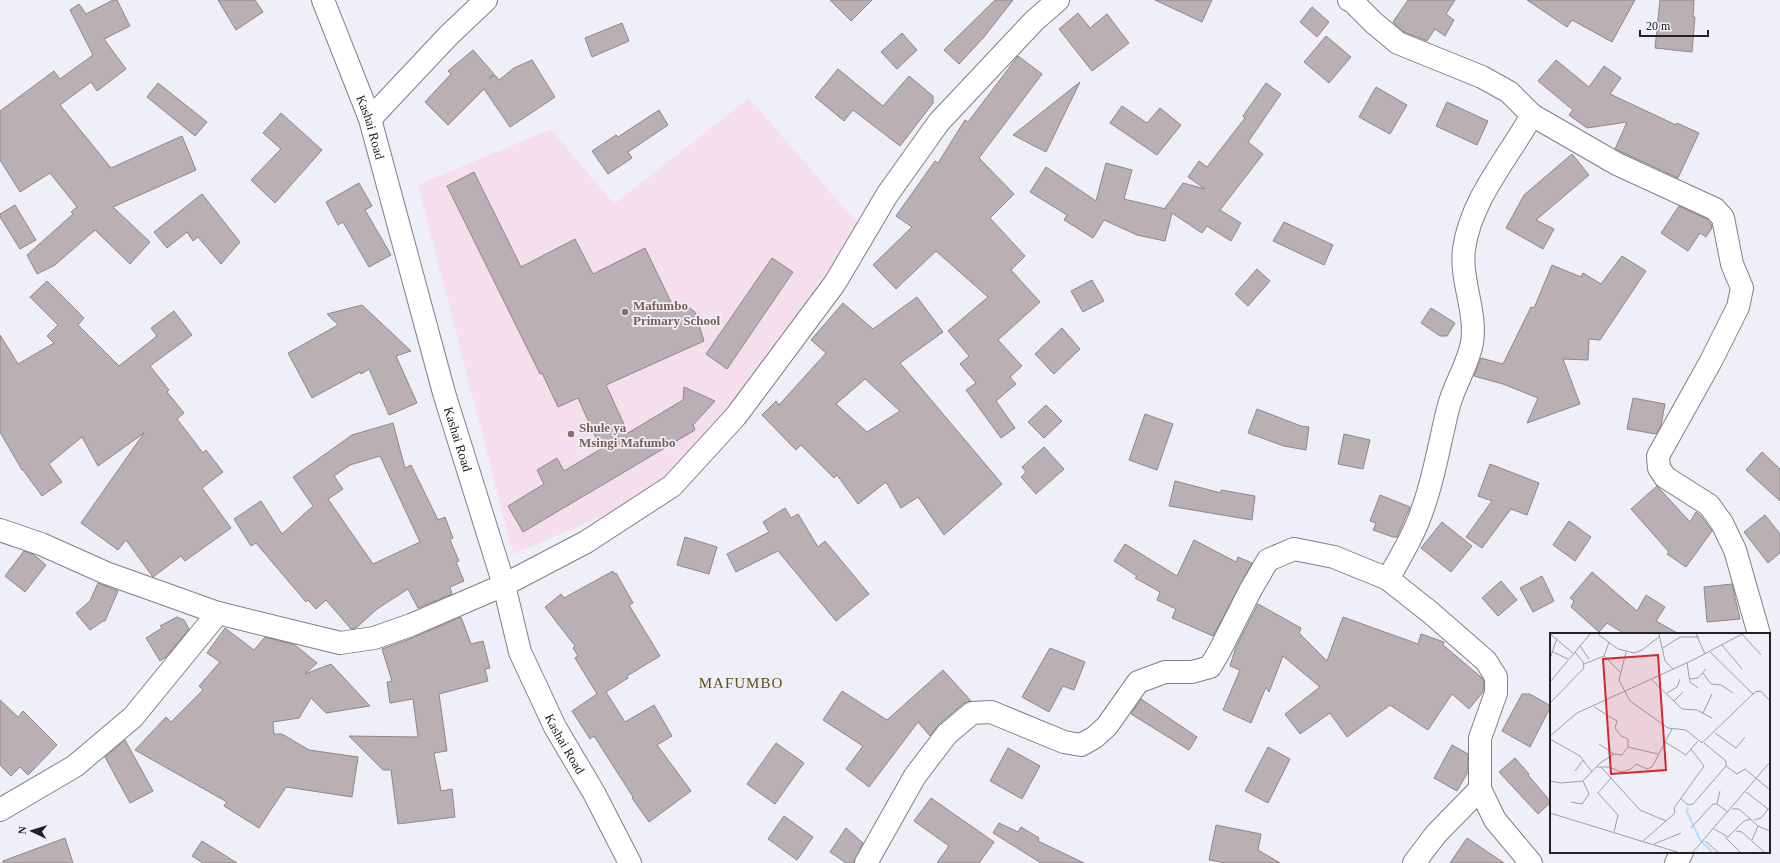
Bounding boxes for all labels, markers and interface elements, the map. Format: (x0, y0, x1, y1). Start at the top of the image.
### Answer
scale bar (1640, 12, 1708, 38)
text: 20 m (1646, 19, 1671, 33)
street label: Kashai Road (354, 93, 388, 161)
place label: Mafumbo Primary School (633, 298, 720, 328)
marker: Mafumbo Primary School (620, 307, 630, 317)
street label: Kashai Road (441, 405, 476, 474)
place label: Shule ya Msingi Mafumbo (579, 420, 675, 450)
marker: Shule ya Msingi Mafumbo (566, 429, 576, 439)
inset map (1550, 633, 1770, 853)
district label: MAFUMBO (699, 675, 783, 691)
street label: Kashai Road (542, 711, 589, 777)
north arrow (12, 811, 52, 851)
text: N (16, 826, 28, 835)

